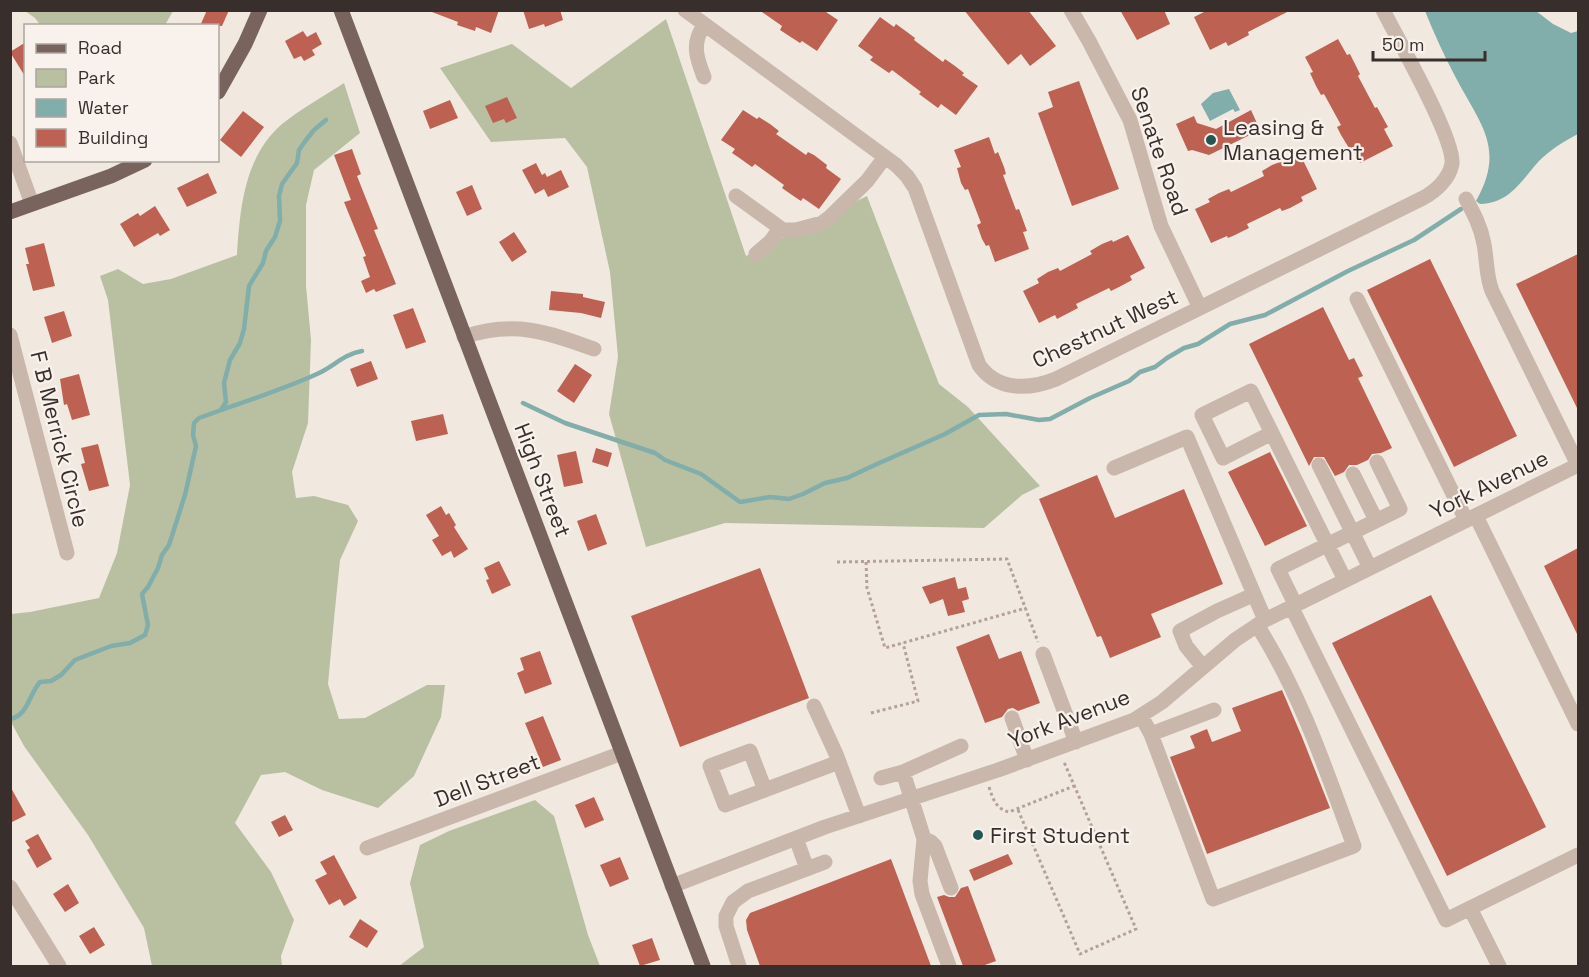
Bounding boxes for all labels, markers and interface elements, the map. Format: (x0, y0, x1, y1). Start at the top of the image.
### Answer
legend (24, 24, 219, 162)
scale bar (1373, 24, 1486, 62)
text: 50 m (1382, 33, 1424, 56)
text: Road (78, 36, 122, 59)
text: Park (78, 66, 116, 89)
street label: Senate Road (1125, 83, 1195, 219)
text: Water (78, 96, 129, 119)
place label: Leasing & Management (1223, 113, 1363, 166)
text: Building (78, 126, 148, 149)
marker: Leasing & Management (1204, 133, 1218, 147)
street label: Chestnut West (1028, 282, 1182, 374)
street label: F B Merrick Circle (24, 348, 96, 530)
street label: High Street (508, 419, 578, 541)
street label: York Avenue (1425, 443, 1553, 525)
street label: York Avenue (1004, 682, 1134, 754)
street label: Dell Street (430, 747, 544, 813)
place label: First Student (990, 821, 1130, 849)
marker: First Student (971, 828, 985, 842)

